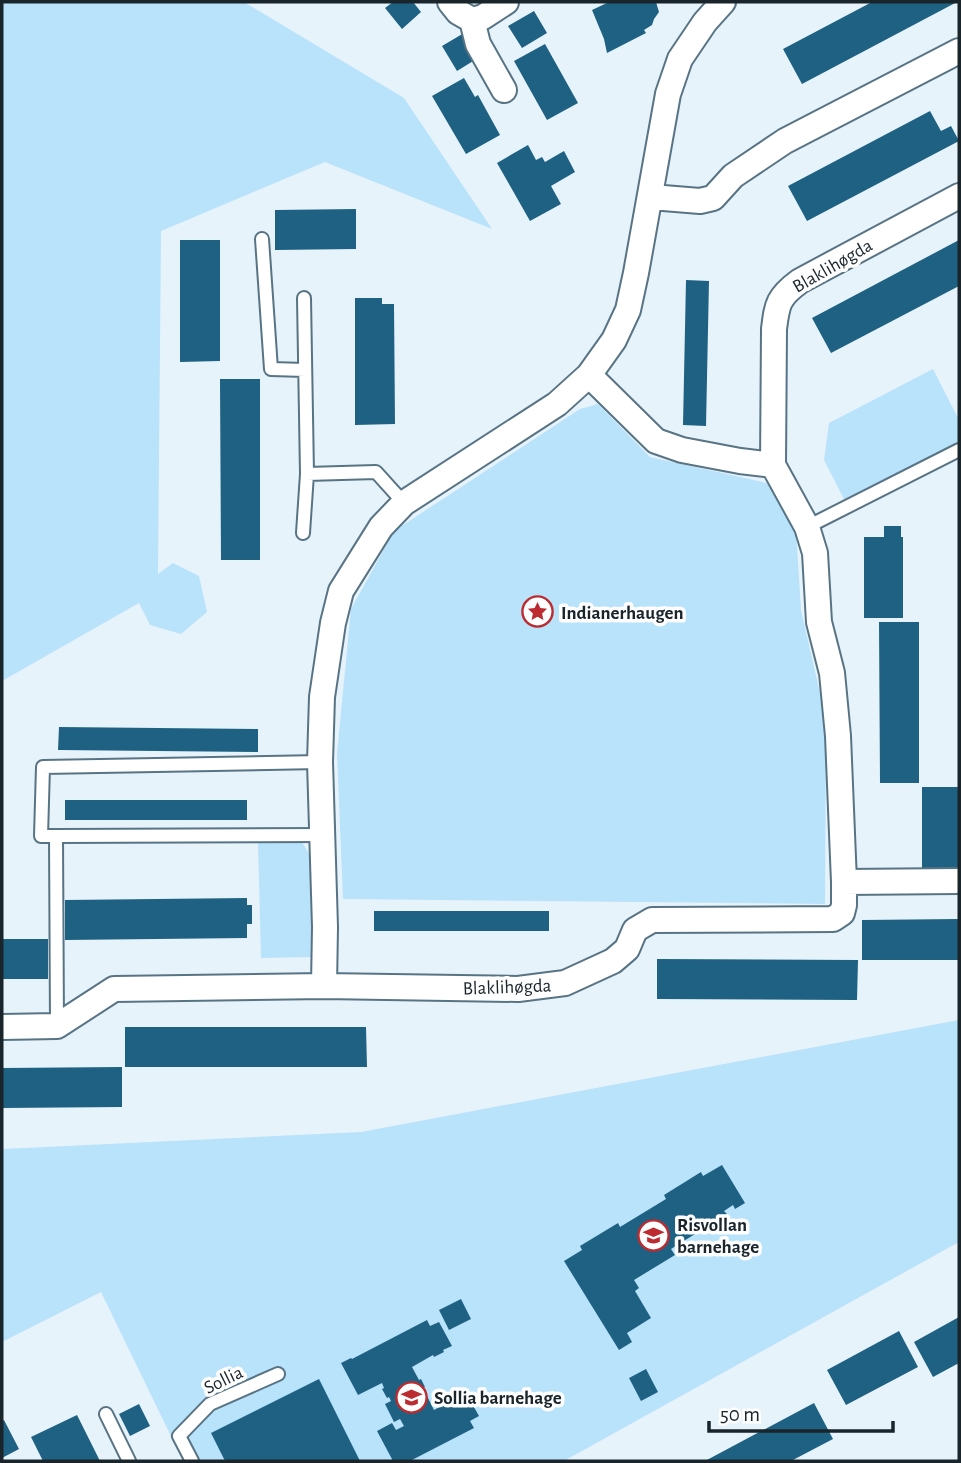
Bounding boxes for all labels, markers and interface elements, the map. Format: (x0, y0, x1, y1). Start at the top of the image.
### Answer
street label: Blaklihøgda (790, 236, 876, 297)
place icon: Indianerhaugen (521, 595, 555, 629)
place label: Indianerhaugen (561, 604, 684, 623)
street label: Blaklihøgda (462, 976, 552, 999)
place label: Risvollan barnehage (677, 1216, 759, 1257)
school or university icon: Risvollan barnehage (637, 1218, 671, 1252)
street label: Sollia (201, 1363, 246, 1398)
school or university icon: Sollia barnehage (394, 1380, 428, 1414)
place label: Sollia barnehage (434, 1389, 562, 1408)
scale bar (709, 1390, 893, 1434)
text: 50 m (720, 1404, 760, 1425)

